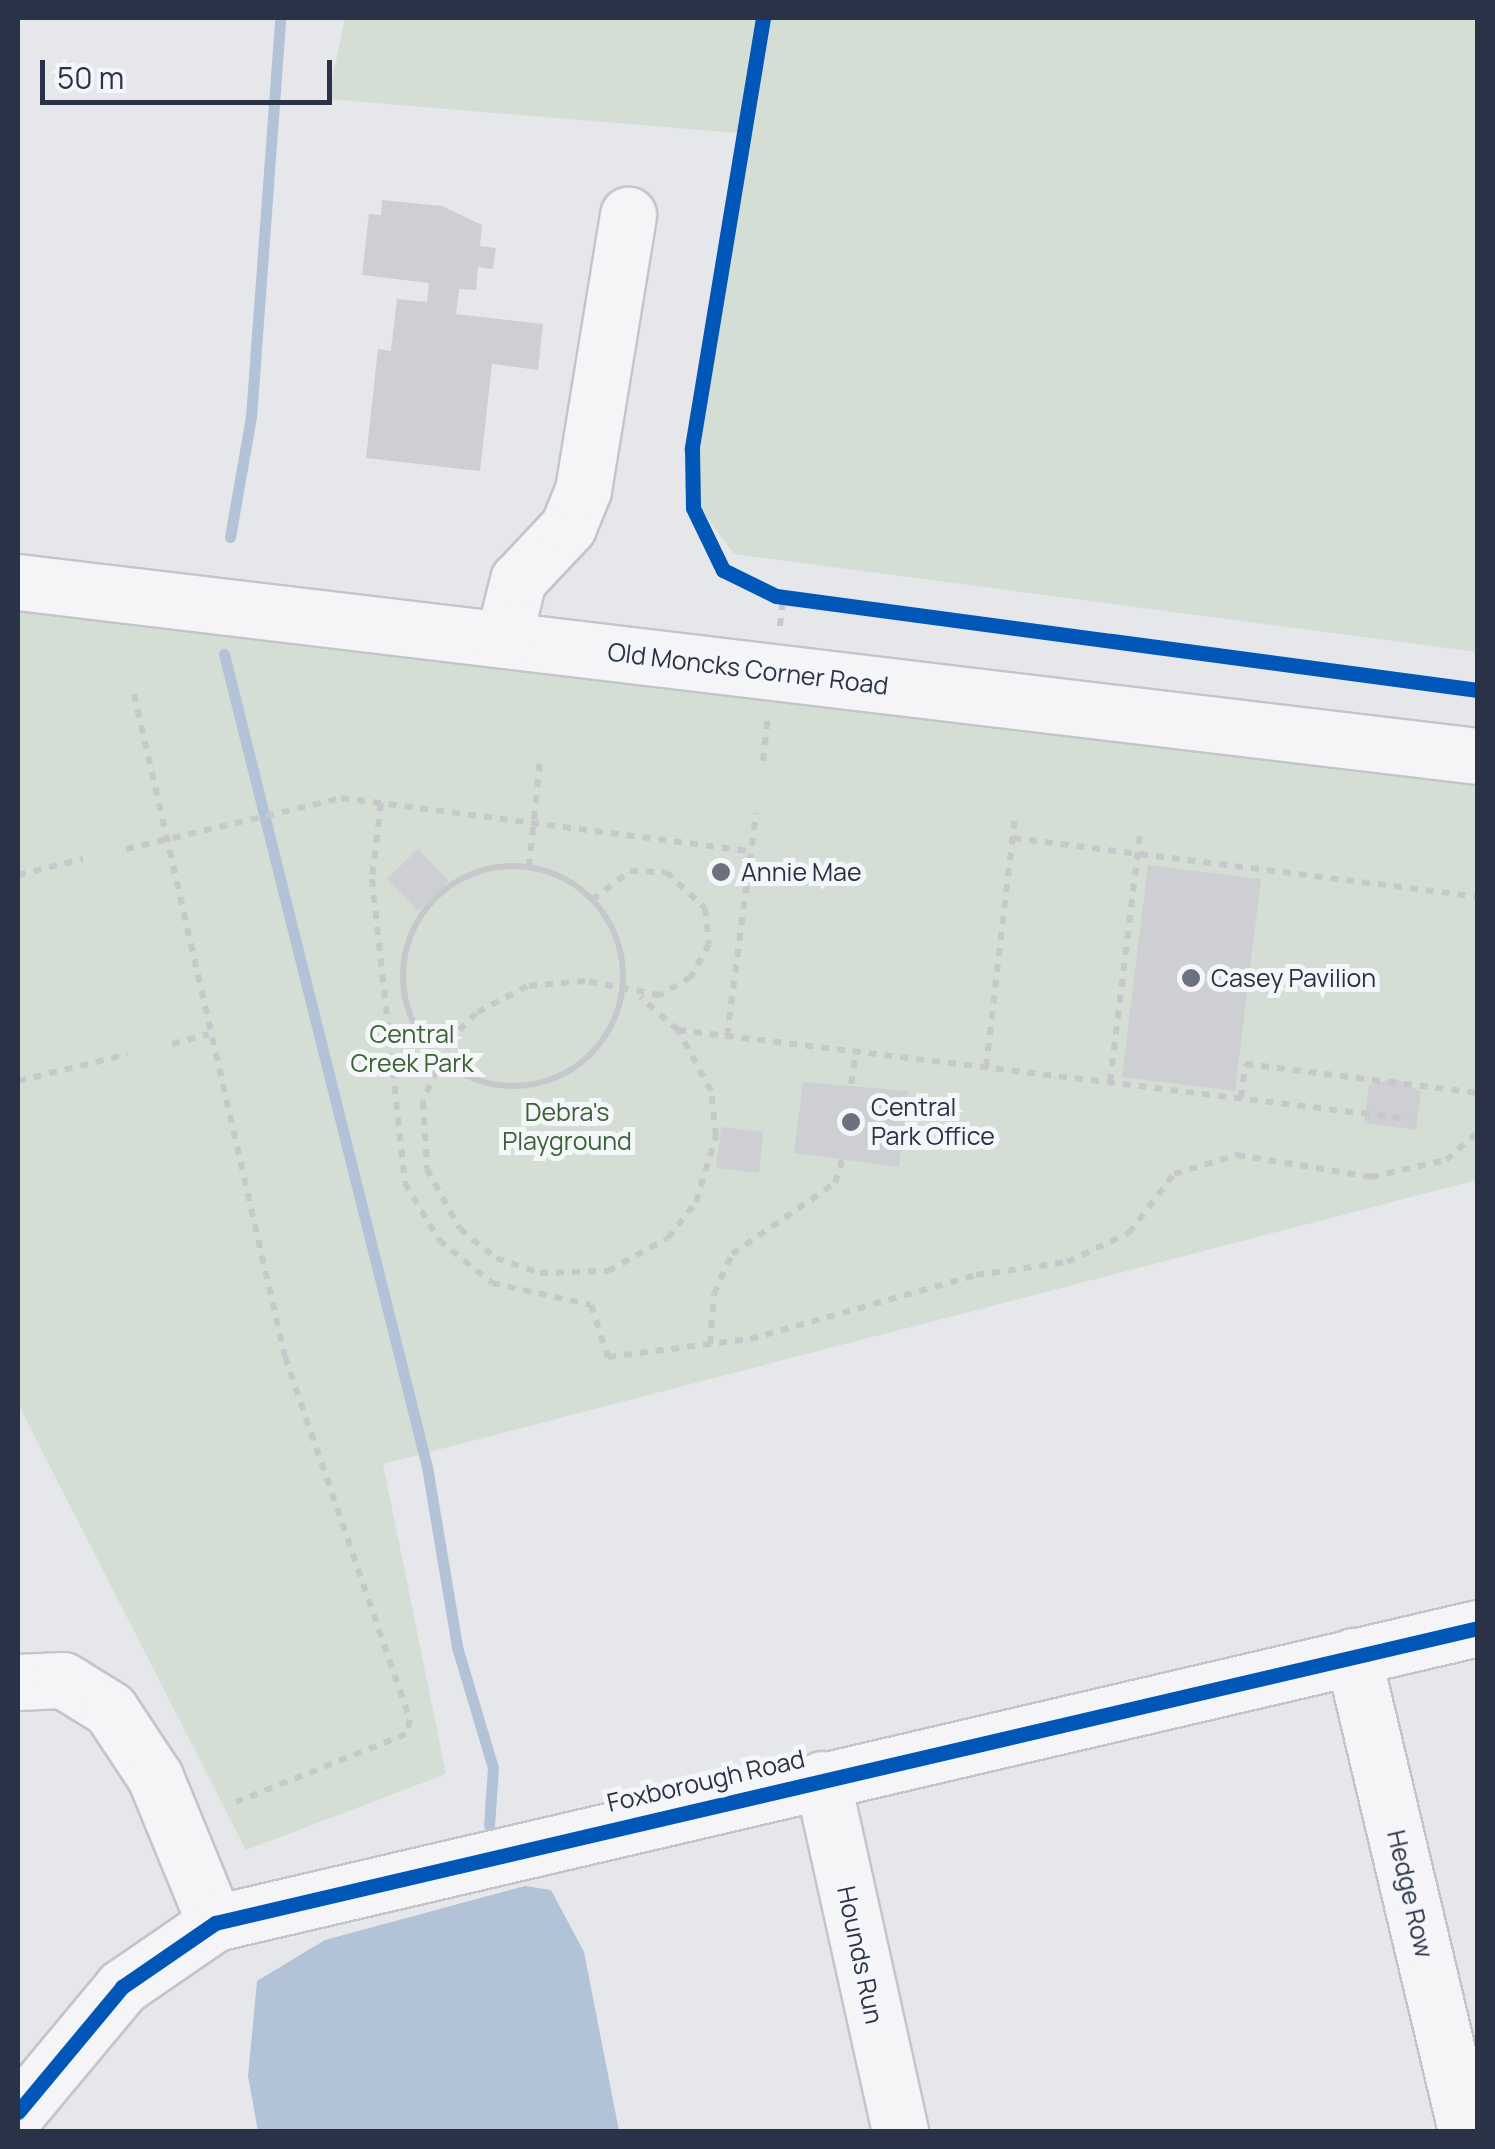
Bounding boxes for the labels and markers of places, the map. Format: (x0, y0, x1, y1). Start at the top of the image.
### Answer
place label: Annie Mae (741, 857, 861, 887)
marker: Annie Mae (710, 861, 732, 883)
place label: Casey Pavilion (1211, 963, 1376, 993)
marker: Casey Pavilion (1180, 967, 1202, 989)
place label: Central Park Office (871, 1093, 995, 1152)
marker: Central Park Office (840, 1111, 862, 1133)

